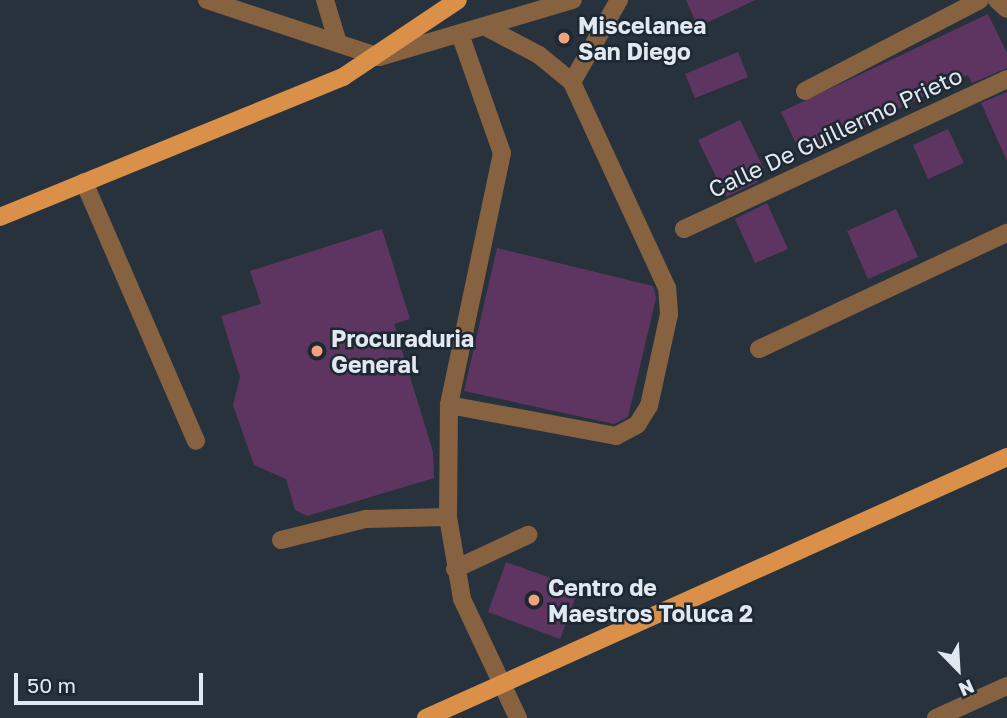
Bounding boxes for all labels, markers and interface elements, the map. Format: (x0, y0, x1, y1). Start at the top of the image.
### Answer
place label: Miscelanea San Diego (578, 11, 706, 65)
marker: Miscelanea San Diego (556, 30, 572, 46)
street label: Calle De Guillermo Prieto (704, 61, 966, 203)
place label: Procuraduria General (331, 324, 474, 378)
marker: Procuraduria General (309, 343, 325, 359)
place label: Centro de Maestros Toluca 2 (548, 573, 753, 627)
marker: Centro de Maestros Toluca 2 (526, 592, 542, 608)
north arrow (923, 634, 993, 704)
scale bar (18, 658, 206, 702)
text: 50 m (27, 672, 76, 698)
text: N (955, 675, 978, 702)

